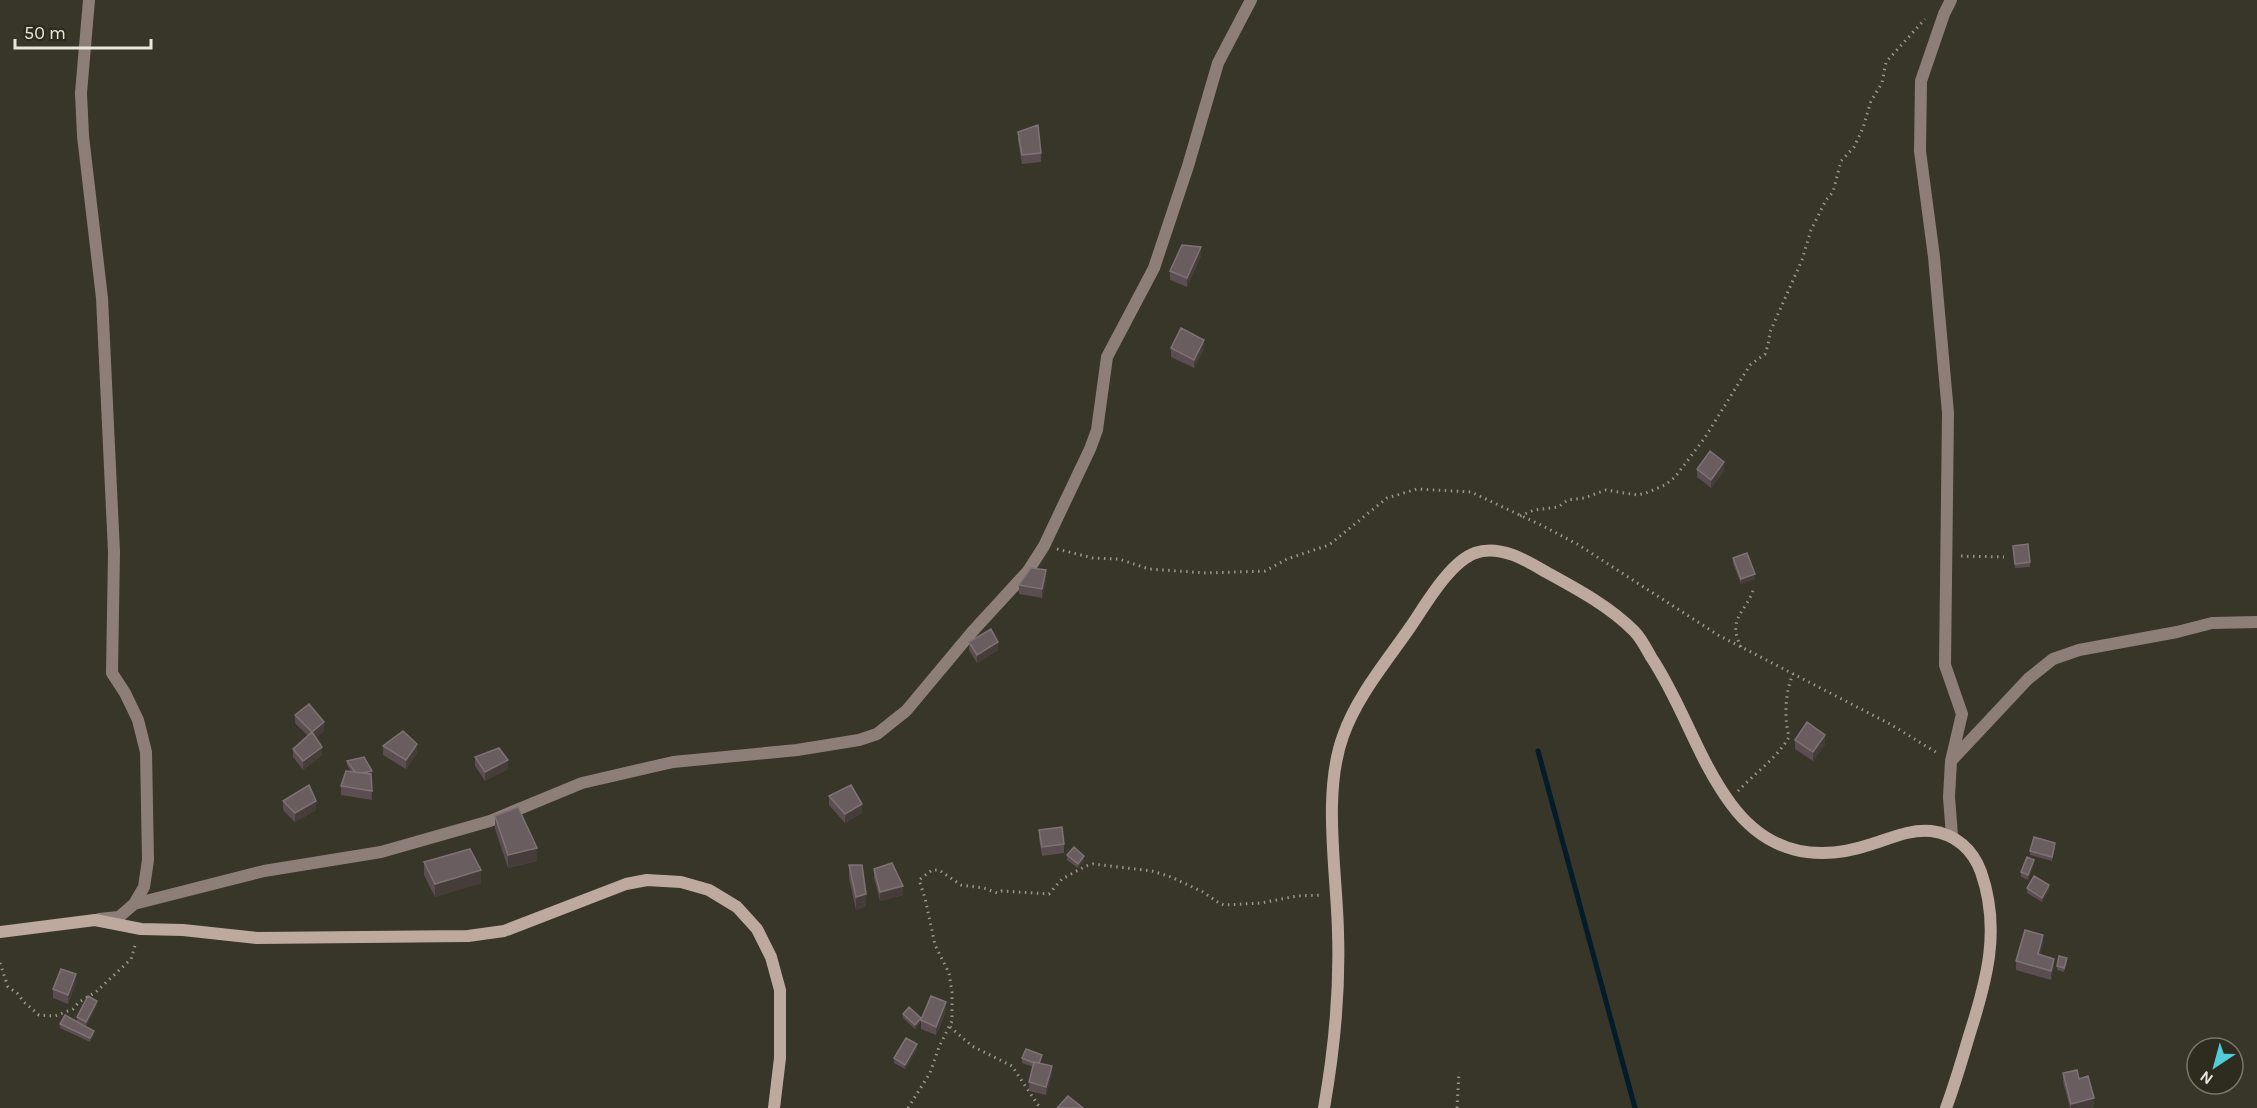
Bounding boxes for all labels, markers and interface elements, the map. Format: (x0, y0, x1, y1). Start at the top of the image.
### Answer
scale bar (15, 12, 152, 50)
text: 50 m (24, 22, 66, 44)
north arrow (2185, 1036, 2245, 1096)
text: N (2196, 1067, 2217, 1089)

